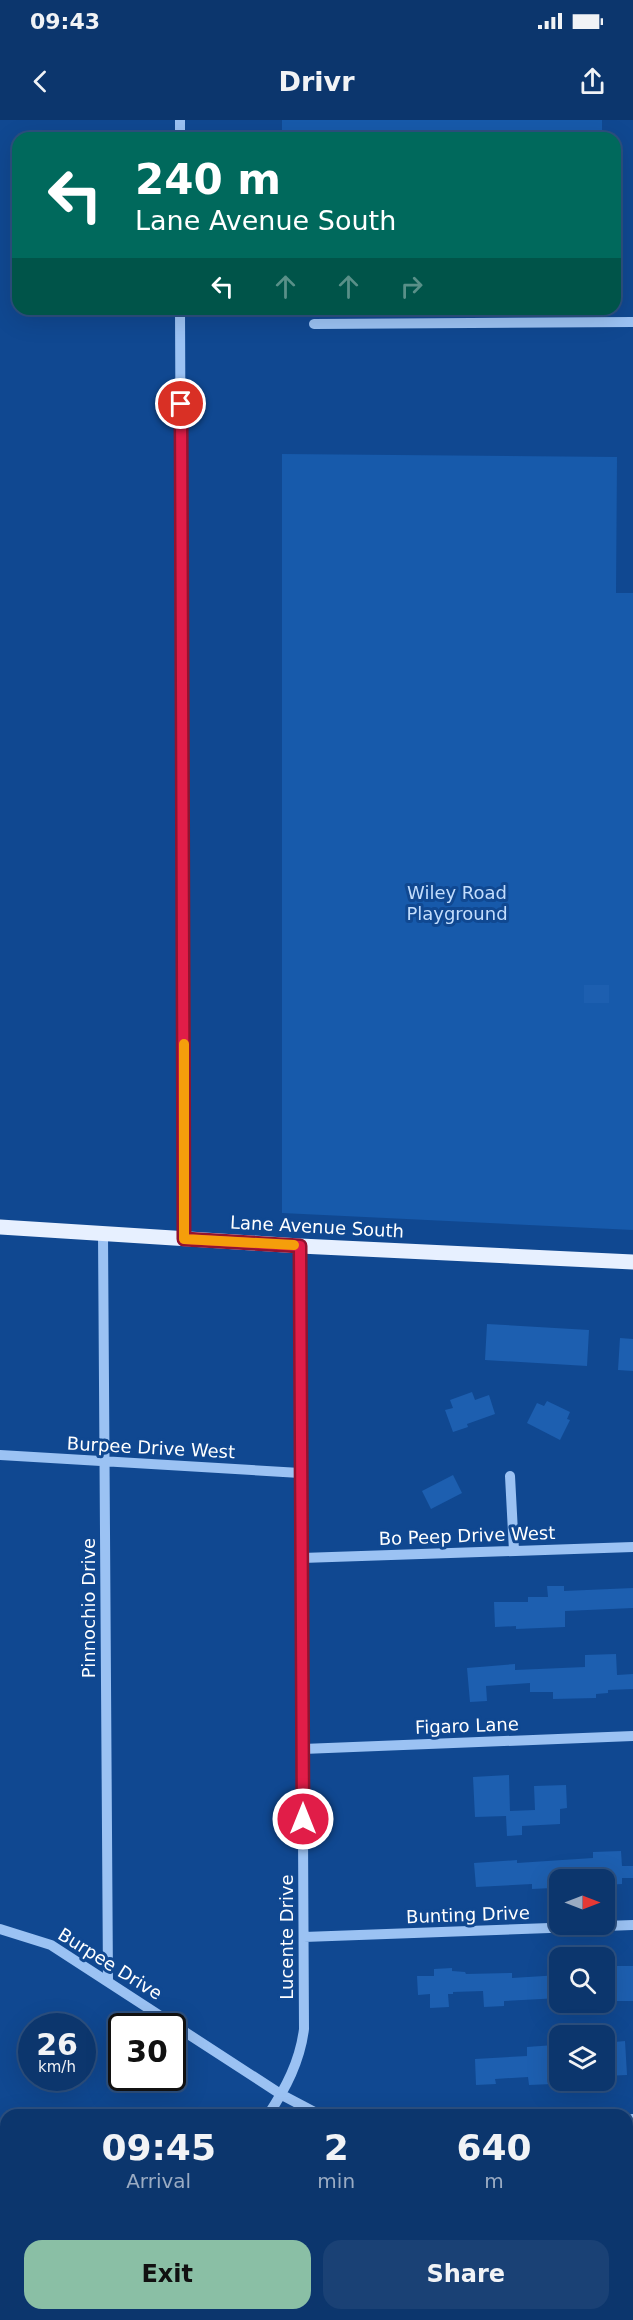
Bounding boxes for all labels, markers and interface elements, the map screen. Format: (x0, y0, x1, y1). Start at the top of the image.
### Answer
text: 09:43 (30, 9, 100, 34)
icon: back (24, 65, 57, 98)
icon: share (576, 65, 609, 98)
text: Drivr (279, 66, 354, 97)
text: 240 m (135, 155, 281, 204)
icon: left (36, 156, 114, 234)
text: Lane Avenue South (135, 205, 396, 236)
icon: left (206, 270, 239, 303)
icon: ahead (269, 270, 302, 303)
icon: ahead (332, 270, 365, 303)
icon: right (395, 270, 428, 303)
pin (155, 378, 206, 429)
icon: arrive (164, 387, 197, 420)
park label: Wiley Road Playground (406, 882, 508, 924)
street label: Lane Avenue South (230, 1211, 405, 1242)
street label: Burpee Drive West (66, 1433, 236, 1462)
street label: Bo Peep Drive West (378, 1522, 556, 1549)
street label: Pinnochio Drive (78, 1538, 99, 1678)
street label: Figaro Lane (415, 1713, 519, 1738)
position arrow (271, 1787, 335, 1851)
north arrow (549, 1869, 615, 1935)
map controls (549, 1869, 615, 2091)
street label: Lucente Drive (276, 1874, 297, 2000)
street label: Bunting Drive (406, 1902, 530, 1927)
street label: Burpee Drive (54, 1923, 166, 2004)
button: search (549, 1947, 615, 2013)
speed limit sign: 30 (108, 2013, 186, 2091)
button: layers (549, 2025, 615, 2091)
text: 26 (36, 2027, 78, 2062)
text: km/h (38, 2058, 76, 2076)
text: 09:45 (101, 2127, 216, 2168)
text: 2 (324, 2127, 349, 2168)
text: 640 (456, 2127, 532, 2168)
text: Arrival (126, 2169, 191, 2193)
text: min (317, 2169, 355, 2193)
text: m (484, 2169, 504, 2193)
button: Exit (24, 2240, 311, 2309)
button: Share (323, 2240, 609, 2309)

